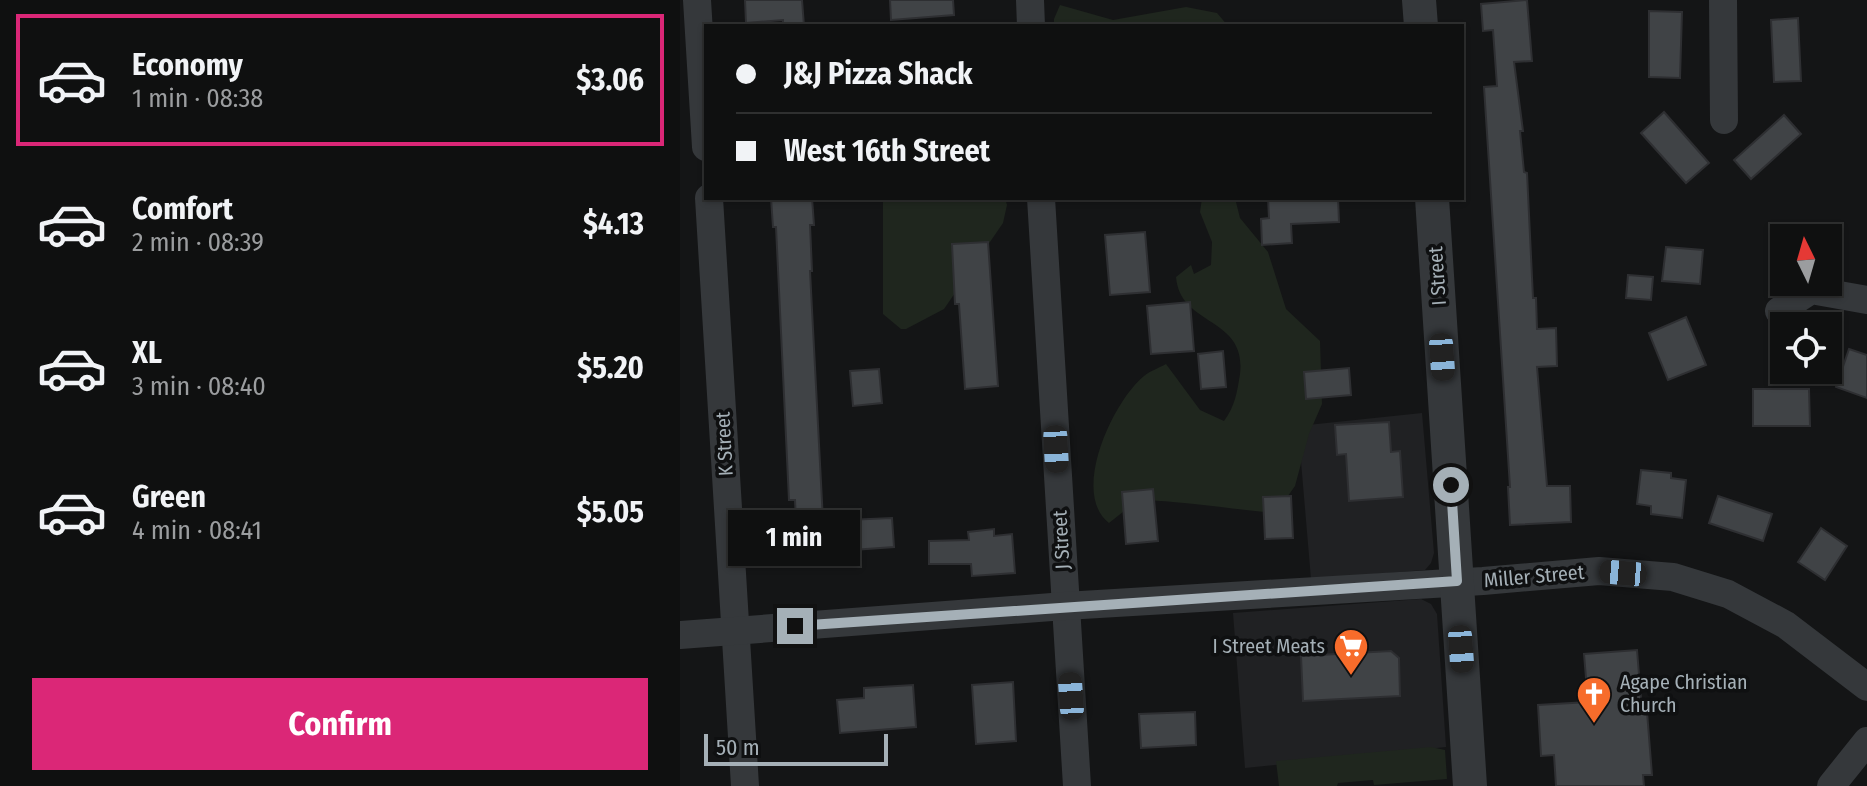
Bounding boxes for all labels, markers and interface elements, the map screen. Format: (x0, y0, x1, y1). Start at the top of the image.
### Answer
icon: car (36, 44, 108, 116)
text: Economy (132, 47, 243, 83)
text: J&J Pizza Shack (784, 56, 973, 92)
text: $3.06 (576, 62, 644, 98)
text: 1 min · 08:38 (132, 83, 263, 114)
text: West 16th Street (784, 133, 990, 169)
icon: car (36, 188, 108, 260)
text: Comfort (132, 191, 233, 227)
text: $4.13 (583, 206, 644, 242)
north arrow (1770, 224, 1842, 296)
map controls (1770, 224, 1842, 384)
text: 2 min · 08:39 (132, 227, 264, 258)
street label: I Street (1423, 245, 1451, 306)
button: locate (1770, 312, 1842, 384)
icon: car (36, 332, 108, 404)
car (1428, 332, 1456, 382)
text: XL (132, 335, 162, 371)
text: $5.20 (577, 350, 644, 386)
text: 3 min · 08:40 (132, 371, 266, 402)
street label: K Street (710, 411, 738, 477)
car (1043, 424, 1069, 474)
route start (1433, 467, 1469, 503)
icon: car (36, 476, 108, 548)
text: Green (132, 479, 206, 515)
text: $5.05 (577, 494, 644, 530)
street label: J Street (1047, 509, 1075, 570)
callout: 1 min (729, 510, 861, 566)
text: 4 min · 08:41 (132, 515, 262, 546)
text: 1 min (766, 522, 822, 553)
car (1598, 559, 1648, 587)
street label: Miller Street (1483, 560, 1586, 592)
route end (777, 608, 813, 644)
car (1447, 624, 1475, 674)
supermarket icon: I Street Meats (1332, 627, 1370, 677)
place label: I Street Meats (1212, 634, 1325, 658)
place label: Agape Christian Church (1620, 670, 1748, 717)
car (1057, 671, 1085, 721)
church icon: Agape Christian Church (1575, 675, 1613, 725)
button: Confirm (32, 678, 648, 770)
scale bar (704, 730, 888, 766)
text: 50 m (716, 734, 760, 761)

